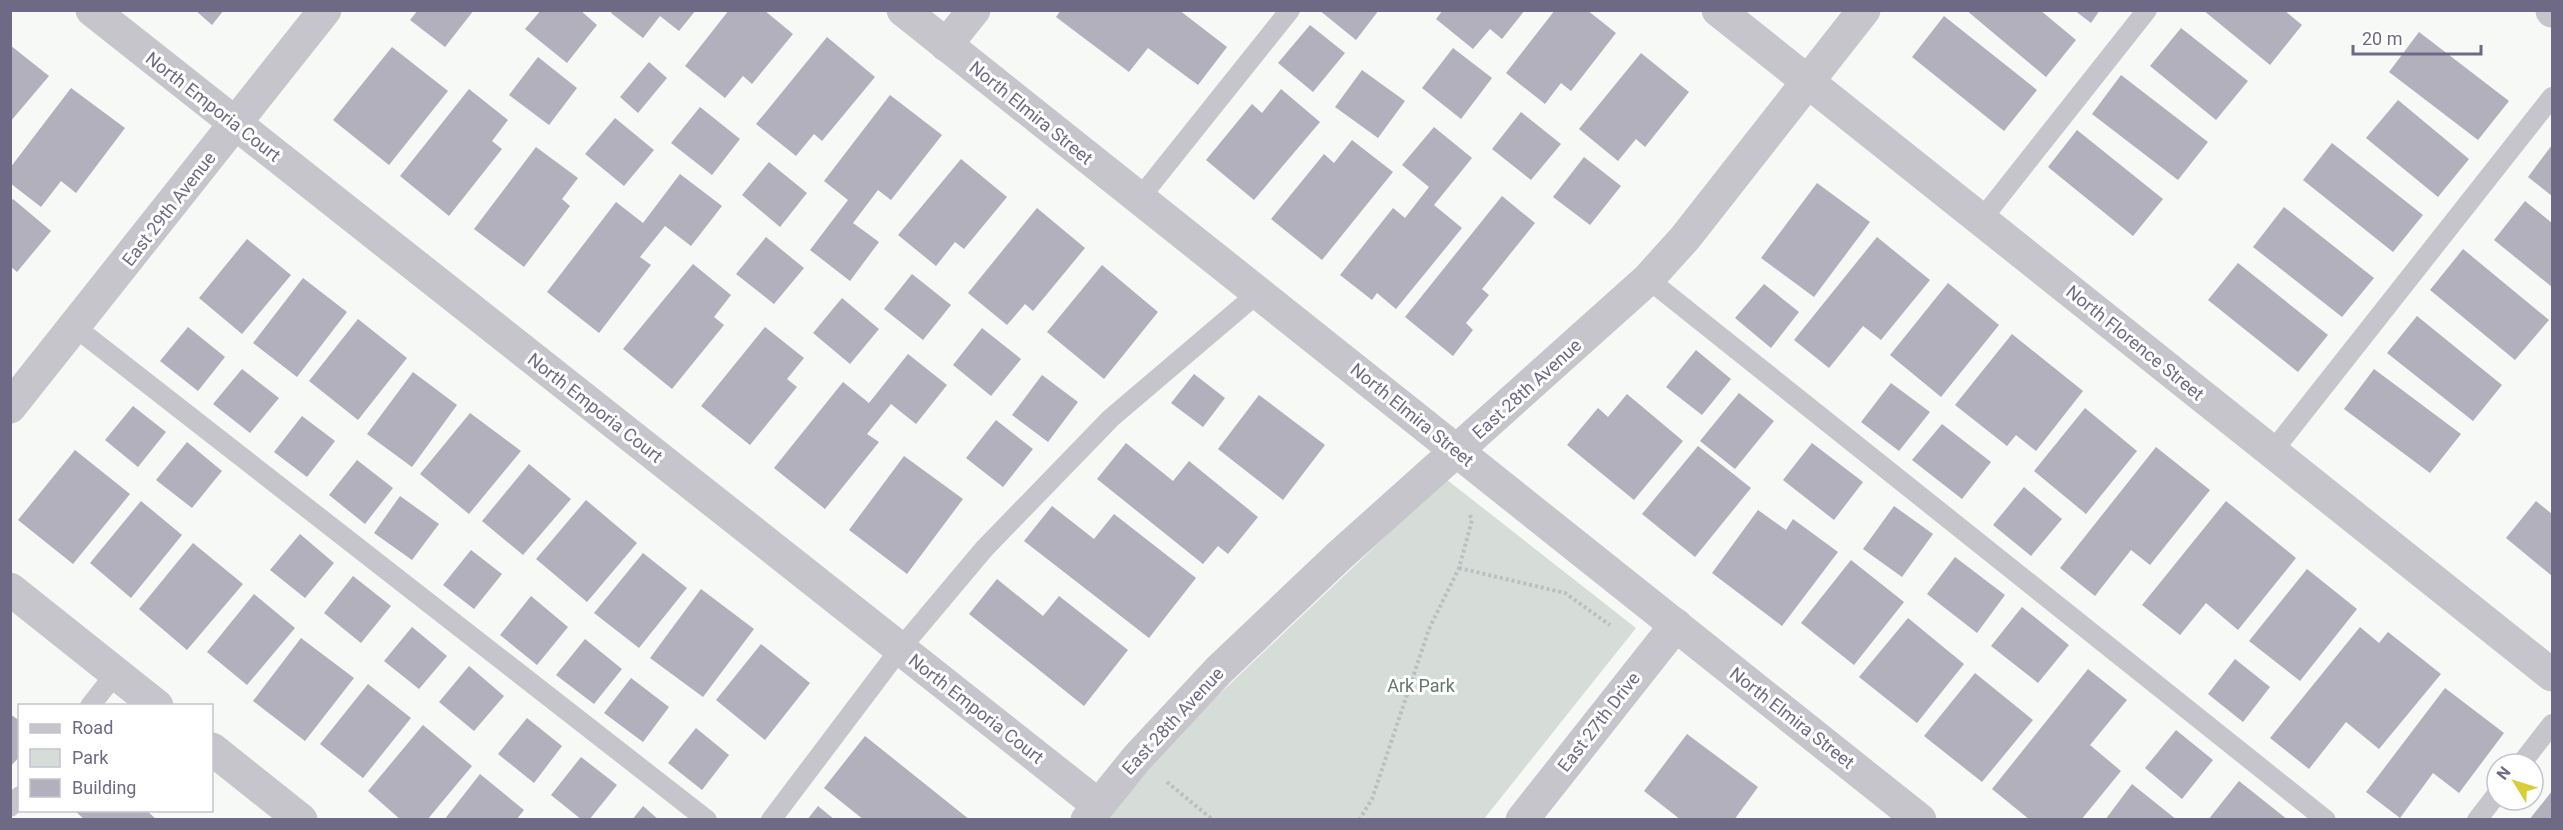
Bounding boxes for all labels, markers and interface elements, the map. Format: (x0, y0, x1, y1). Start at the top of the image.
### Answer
scale bar (2353, 18, 2480, 56)
text: 20 m (2362, 28, 2402, 49)
street label: North Emporia Court (142, 47, 285, 166)
street label: North Elmira Street (966, 57, 1097, 169)
street label: East 29th Avenue (118, 147, 220, 270)
street label: North Florence Street (2062, 281, 2208, 405)
street label: East 28th Avenue (1468, 334, 1585, 443)
street label: North Emporia Court (524, 348, 667, 467)
street label: North Elmira Street (1347, 359, 1478, 471)
street label: North Emporia Court (905, 649, 1048, 768)
street label: North Elmira Street (1726, 662, 1859, 773)
street label: East 28th Avenue (1118, 663, 1228, 779)
street label: East 27th Drive (1553, 668, 1644, 776)
park label: Ark Park (1387, 675, 1456, 696)
legend (18, 704, 213, 812)
text: Road (72, 717, 113, 738)
text: Park (72, 747, 109, 768)
north arrow (2485, 752, 2545, 812)
text: N (2493, 763, 2515, 783)
text: Building (72, 777, 136, 798)

